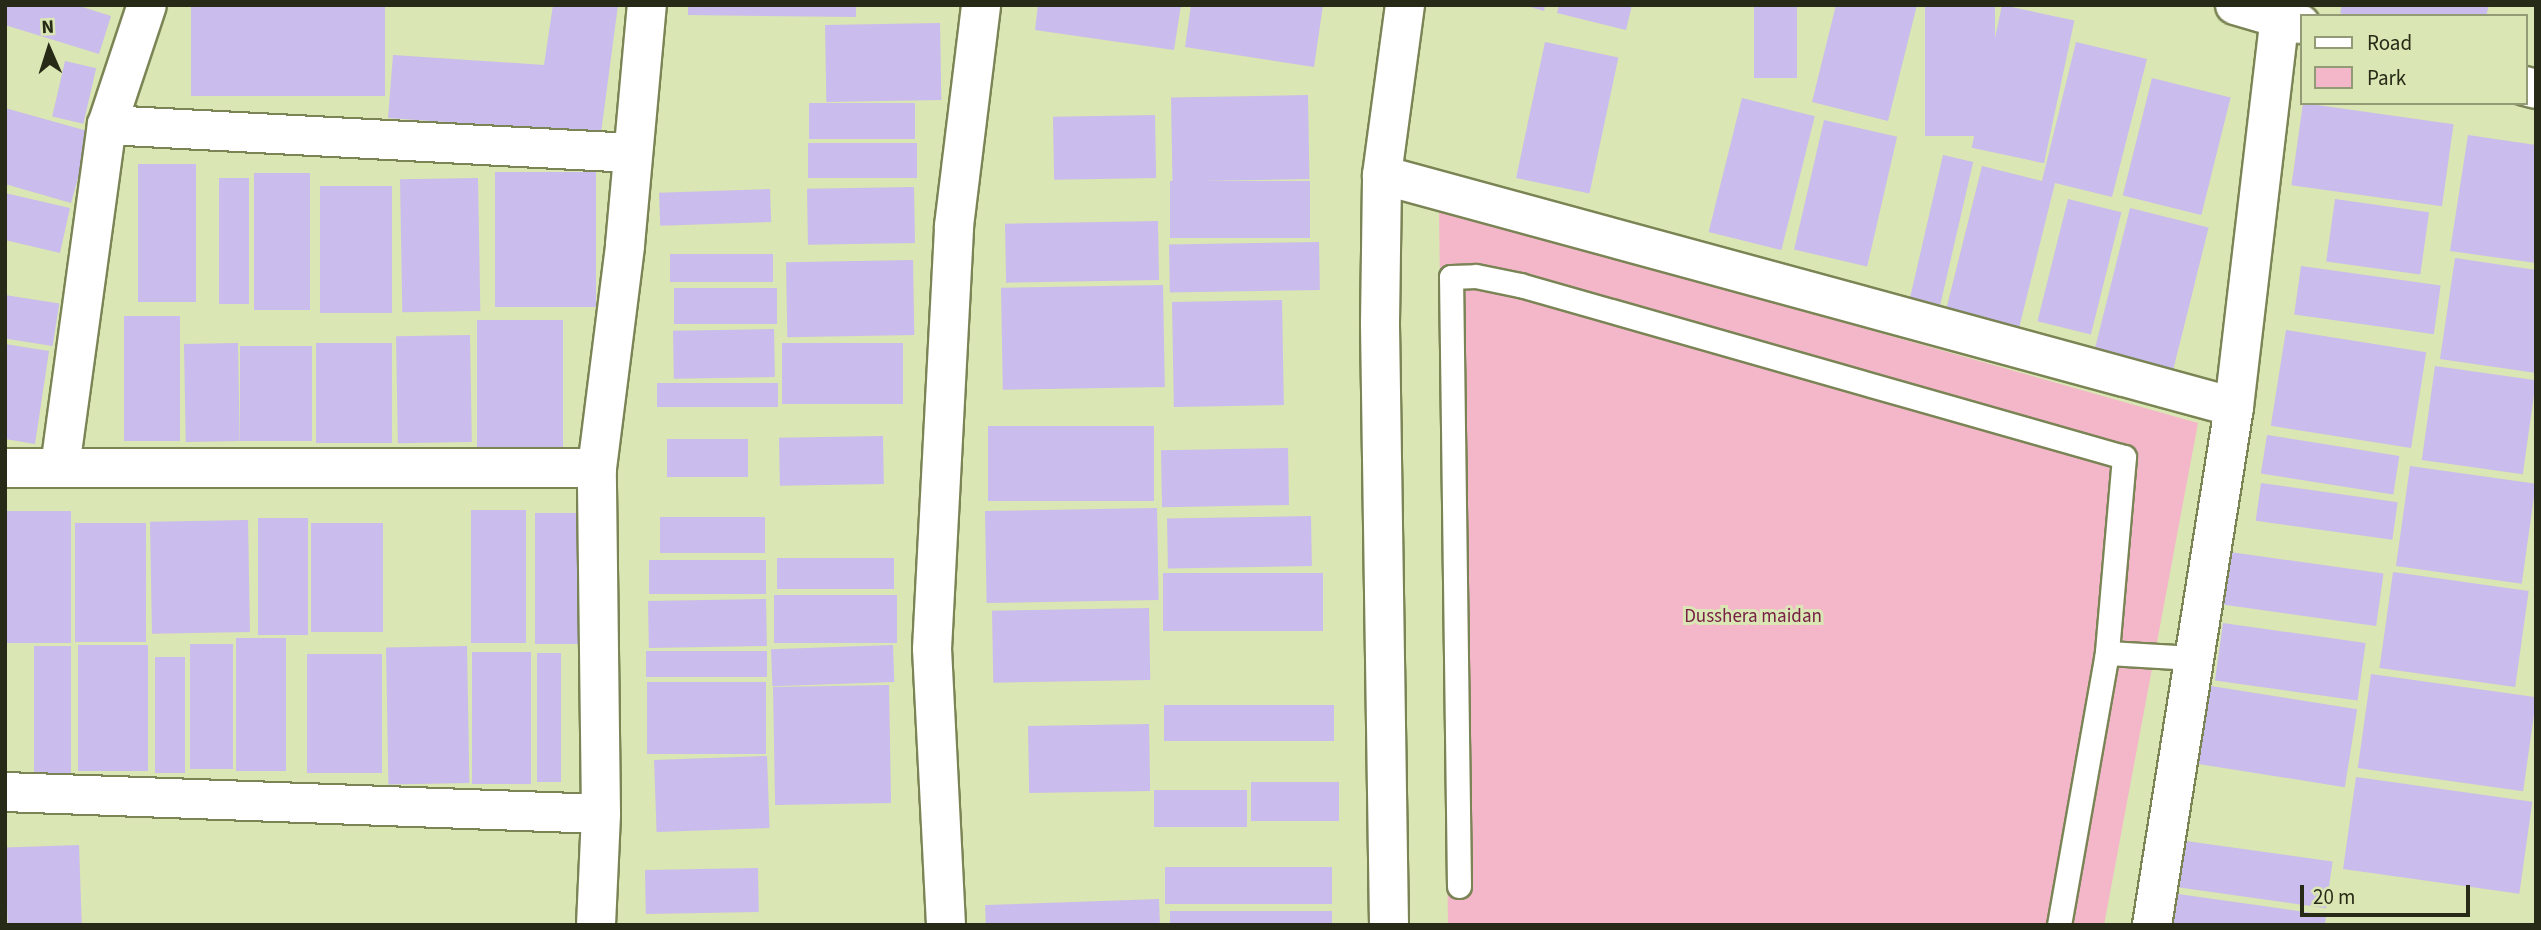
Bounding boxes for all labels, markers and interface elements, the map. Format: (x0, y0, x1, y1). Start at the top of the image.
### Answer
north arrow (14, 14, 84, 84)
text: N (41, 14, 55, 41)
legend (2300, 14, 2527, 105)
text: Road (2367, 28, 2412, 58)
text: Park (2367, 63, 2406, 93)
park label: Dusshera maidan (1684, 606, 1822, 628)
scale bar (2303, 870, 2473, 914)
text: 20 m (2313, 882, 2355, 912)

